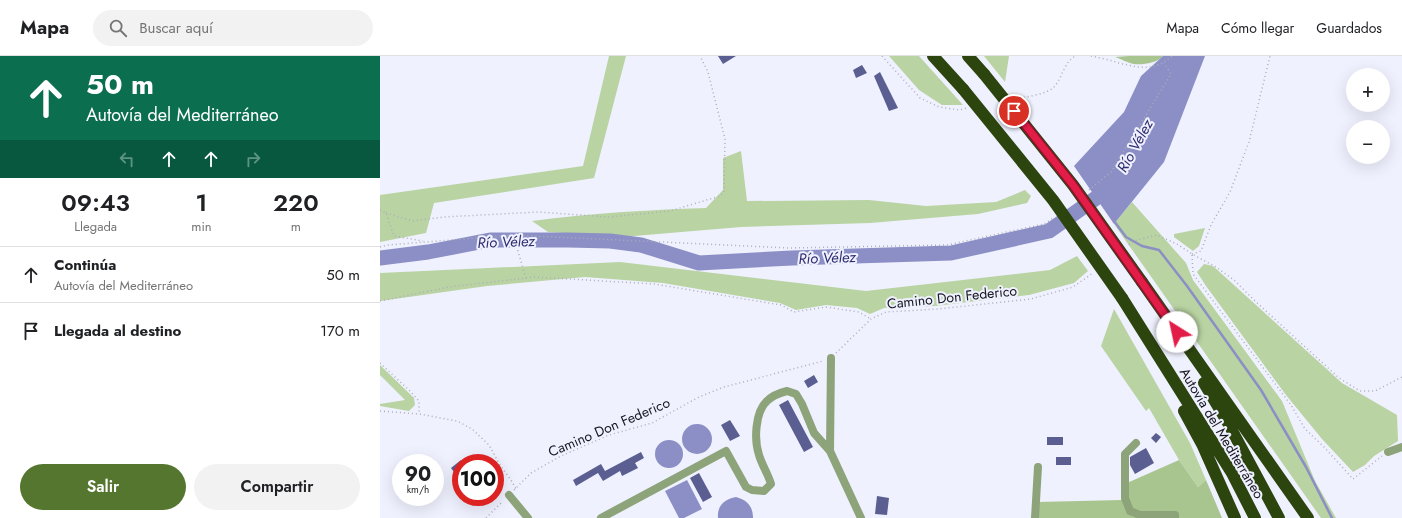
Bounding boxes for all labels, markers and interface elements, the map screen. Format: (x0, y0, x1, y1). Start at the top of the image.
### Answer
search box (93, 10, 373, 46)
text: Mapa (20, 14, 69, 41)
icon: search (107, 17, 129, 39)
text: Buscar aquí (139, 17, 213, 39)
text: Mapa (1166, 18, 1199, 38)
text: Cómo llegar (1221, 18, 1294, 38)
text: Guardados (1316, 18, 1382, 38)
text: 50 m (86, 64, 154, 105)
map controls (1346, 68, 1390, 164)
button: + (1346, 68, 1390, 112)
icon: ahead (20, 72, 72, 124)
pin (997, 94, 1031, 128)
icon: arrive (1003, 100, 1025, 122)
text: Autovía del Mediterráneo (86, 102, 279, 128)
water label: Río Vélez (1111, 114, 1159, 177)
button: − (1346, 120, 1390, 164)
icon: left (116, 148, 138, 170)
icon: ahead (158, 148, 180, 170)
icon: ahead (200, 148, 222, 170)
icon: right (242, 148, 264, 170)
text: 09:43 (61, 185, 130, 220)
text: 1 (196, 185, 207, 220)
text: 220 (273, 185, 319, 220)
text: Llegada (74, 217, 117, 236)
text: min (191, 217, 212, 236)
text: m (291, 217, 301, 236)
water label: Río Vélez (477, 230, 536, 254)
water label: Río Vélez (798, 246, 857, 270)
text: Continúa (54, 254, 116, 276)
icon: ahead (20, 264, 42, 286)
text: 50 m (326, 264, 360, 286)
text: Autovía del Mediterráneo (54, 276, 193, 295)
street label: Camino Don Federico (886, 280, 1018, 314)
position arrow (1156, 311, 1198, 353)
icon: arrive (20, 320, 42, 342)
text: Llegada al destino (54, 320, 181, 342)
text: 170 m (320, 320, 360, 342)
street label: Autovía del Mediterráneo (1175, 364, 1269, 503)
street label: Camino Don Federico (545, 392, 673, 462)
speed limit sign: 100 (452, 454, 504, 506)
text: 90 (405, 460, 431, 489)
button: Salir (20, 464, 186, 510)
button: Compartir (194, 464, 360, 510)
text: km/h (407, 482, 429, 497)

